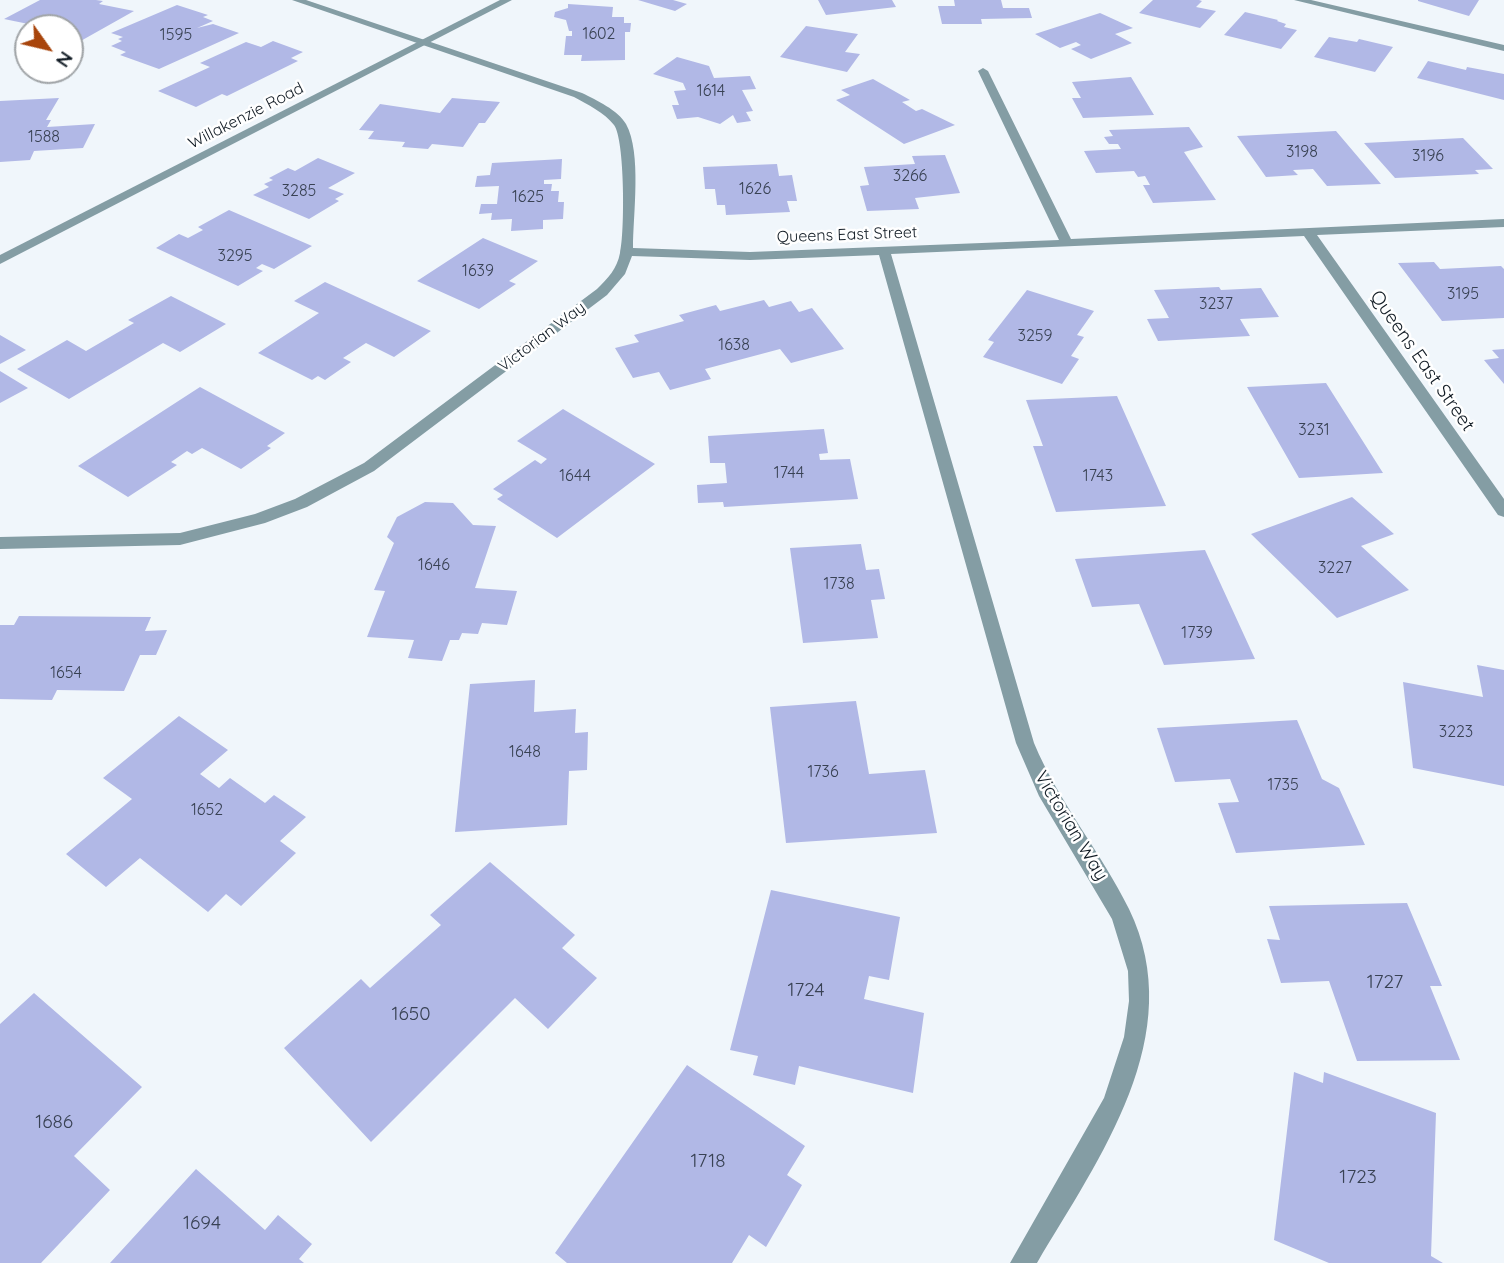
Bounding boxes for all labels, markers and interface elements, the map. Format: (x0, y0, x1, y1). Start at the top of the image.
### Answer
north arrow (14, 14, 84, 84)
house number: 1602 (583, 24, 615, 44)
house number: 1595 (160, 25, 192, 45)
text: N (51, 47, 79, 72)
street label: Willakenzie Road (185, 79, 307, 153)
house number: 1614 (697, 81, 725, 101)
house number: 1588 (28, 127, 60, 147)
house number: 3198 (1286, 142, 1318, 162)
house number: 3196 (1412, 146, 1444, 166)
house number: 3266 (893, 166, 927, 186)
house number: 1626 (739, 179, 771, 199)
house number: 3285 (282, 181, 316, 201)
house number: 1625 (512, 187, 544, 207)
street label: Queens East Street (776, 223, 918, 247)
house number: 3295 (218, 246, 252, 266)
house number: 1639 (462, 261, 494, 281)
house number: 3195 (1447, 284, 1479, 304)
street label: Queens East Street (1365, 286, 1479, 436)
house number: 3237 (1199, 294, 1233, 314)
street label: Victorian Way (495, 298, 589, 376)
house number: 3259 (1018, 326, 1052, 346)
house number: 1638 (718, 335, 750, 355)
house number: 3231 (1298, 420, 1330, 440)
house number: 1744 (774, 463, 804, 483)
house number: 1644 (559, 466, 591, 486)
house number: 1743 (1083, 466, 1113, 486)
house number: 1646 (418, 555, 450, 575)
house number: 3227 (1318, 558, 1352, 578)
house number: 1738 (823, 574, 855, 594)
house number: 1739 (1181, 623, 1213, 643)
house number: 1654 (50, 663, 82, 683)
house number: 3223 (1439, 722, 1473, 742)
house number: 1648 (509, 742, 541, 762)
house number: 1736 (807, 762, 839, 782)
street label: Victorian Way (1029, 767, 1113, 885)
house number: 1735 (1267, 775, 1299, 795)
house number: 1652 (191, 800, 223, 820)
house number: 1727 (1367, 971, 1403, 993)
house number: 1724 (787, 979, 825, 1001)
house number: 1650 (392, 1003, 430, 1025)
house number: 1686 (35, 1111, 73, 1133)
house number: 1718 (691, 1150, 725, 1172)
house number: 1723 (1339, 1166, 1377, 1188)
house number: 1694 (183, 1212, 221, 1234)

